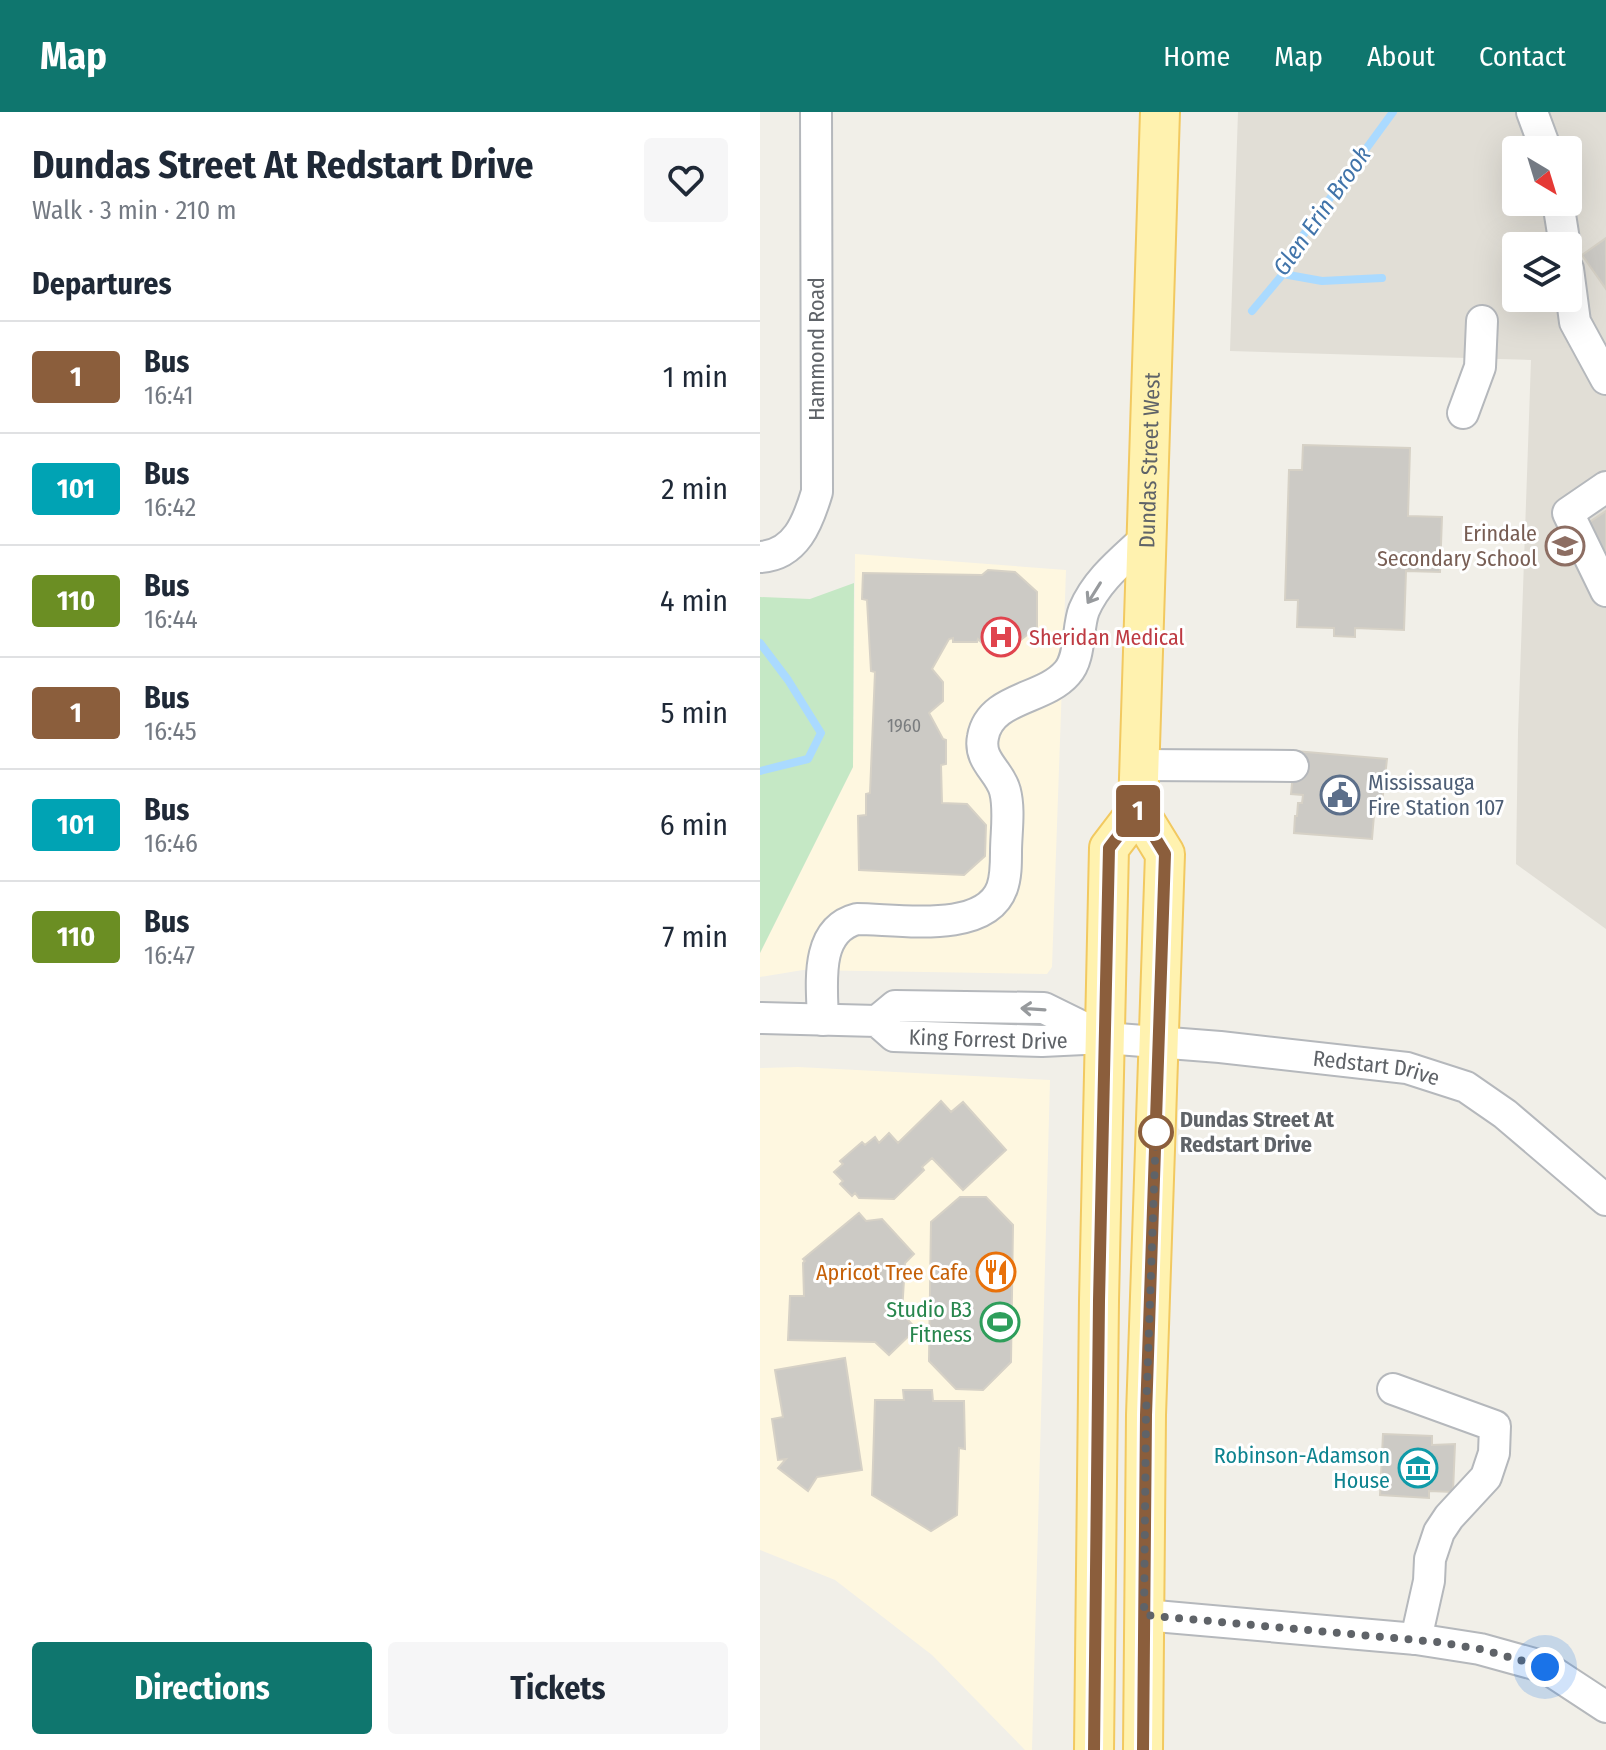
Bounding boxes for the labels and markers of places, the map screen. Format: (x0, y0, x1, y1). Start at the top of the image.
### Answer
place label: Erindale Secondary School (1377, 520, 1537, 572)
school or university icon: Erindale Secondary School (1544, 525, 1586, 567)
hospital icon: Sheridan Medical (980, 616, 1022, 658)
place label: Sheridan Medical (1029, 624, 1185, 651)
place label: Mississauga Fire Station 107 (1368, 769, 1504, 821)
public building icon: Mississauga Fire Station 107 (1319, 774, 1361, 816)
place label: Dundas Street At Redstart Drive (1180, 1106, 1334, 1158)
marker: Dundas Street At Redstart Drive (1139, 1115, 1173, 1149)
restaurant icon: Apricot Tree Cafe (975, 1251, 1017, 1293)
place label: Apricot Tree Cafe (816, 1259, 968, 1286)
place label: Studio B3 Fitness (886, 1296, 972, 1348)
sports icon: Studio B3 Fitness (979, 1301, 1021, 1343)
place label: Robinson-Adamson House (1214, 1442, 1390, 1494)
museum icon: Robinson-Adamson House (1397, 1447, 1439, 1489)

